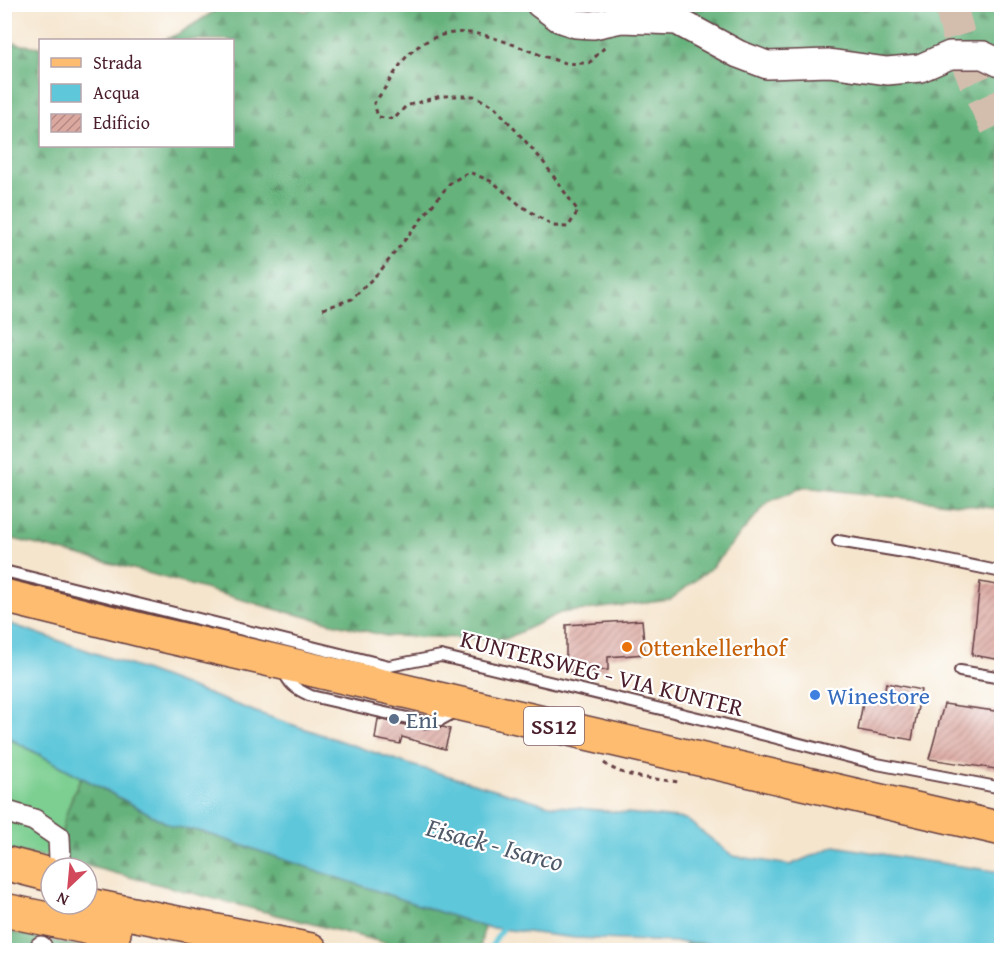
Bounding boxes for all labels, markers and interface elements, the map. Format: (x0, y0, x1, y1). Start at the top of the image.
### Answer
legend (39, 39, 234, 147)
text: Strada (93, 49, 143, 76)
text: Acqua (93, 79, 140, 106)
text: Edificio (93, 109, 150, 136)
street label: KUNTERSWEG - VIA KUNTER (457, 621, 747, 725)
place label: Ottenkellerhof (639, 630, 789, 665)
marker: Ottenkellerhof (620, 640, 634, 654)
place label: Winestore (827, 678, 930, 713)
marker: Winestore (808, 688, 822, 702)
place label: Eni (406, 702, 439, 737)
road number: SS12 (524, 707, 584, 745)
marker: Eni (387, 712, 401, 726)
water label: Eisack - Isarco (421, 807, 568, 881)
north arrow (39, 856, 99, 916)
text: N (52, 886, 72, 913)

